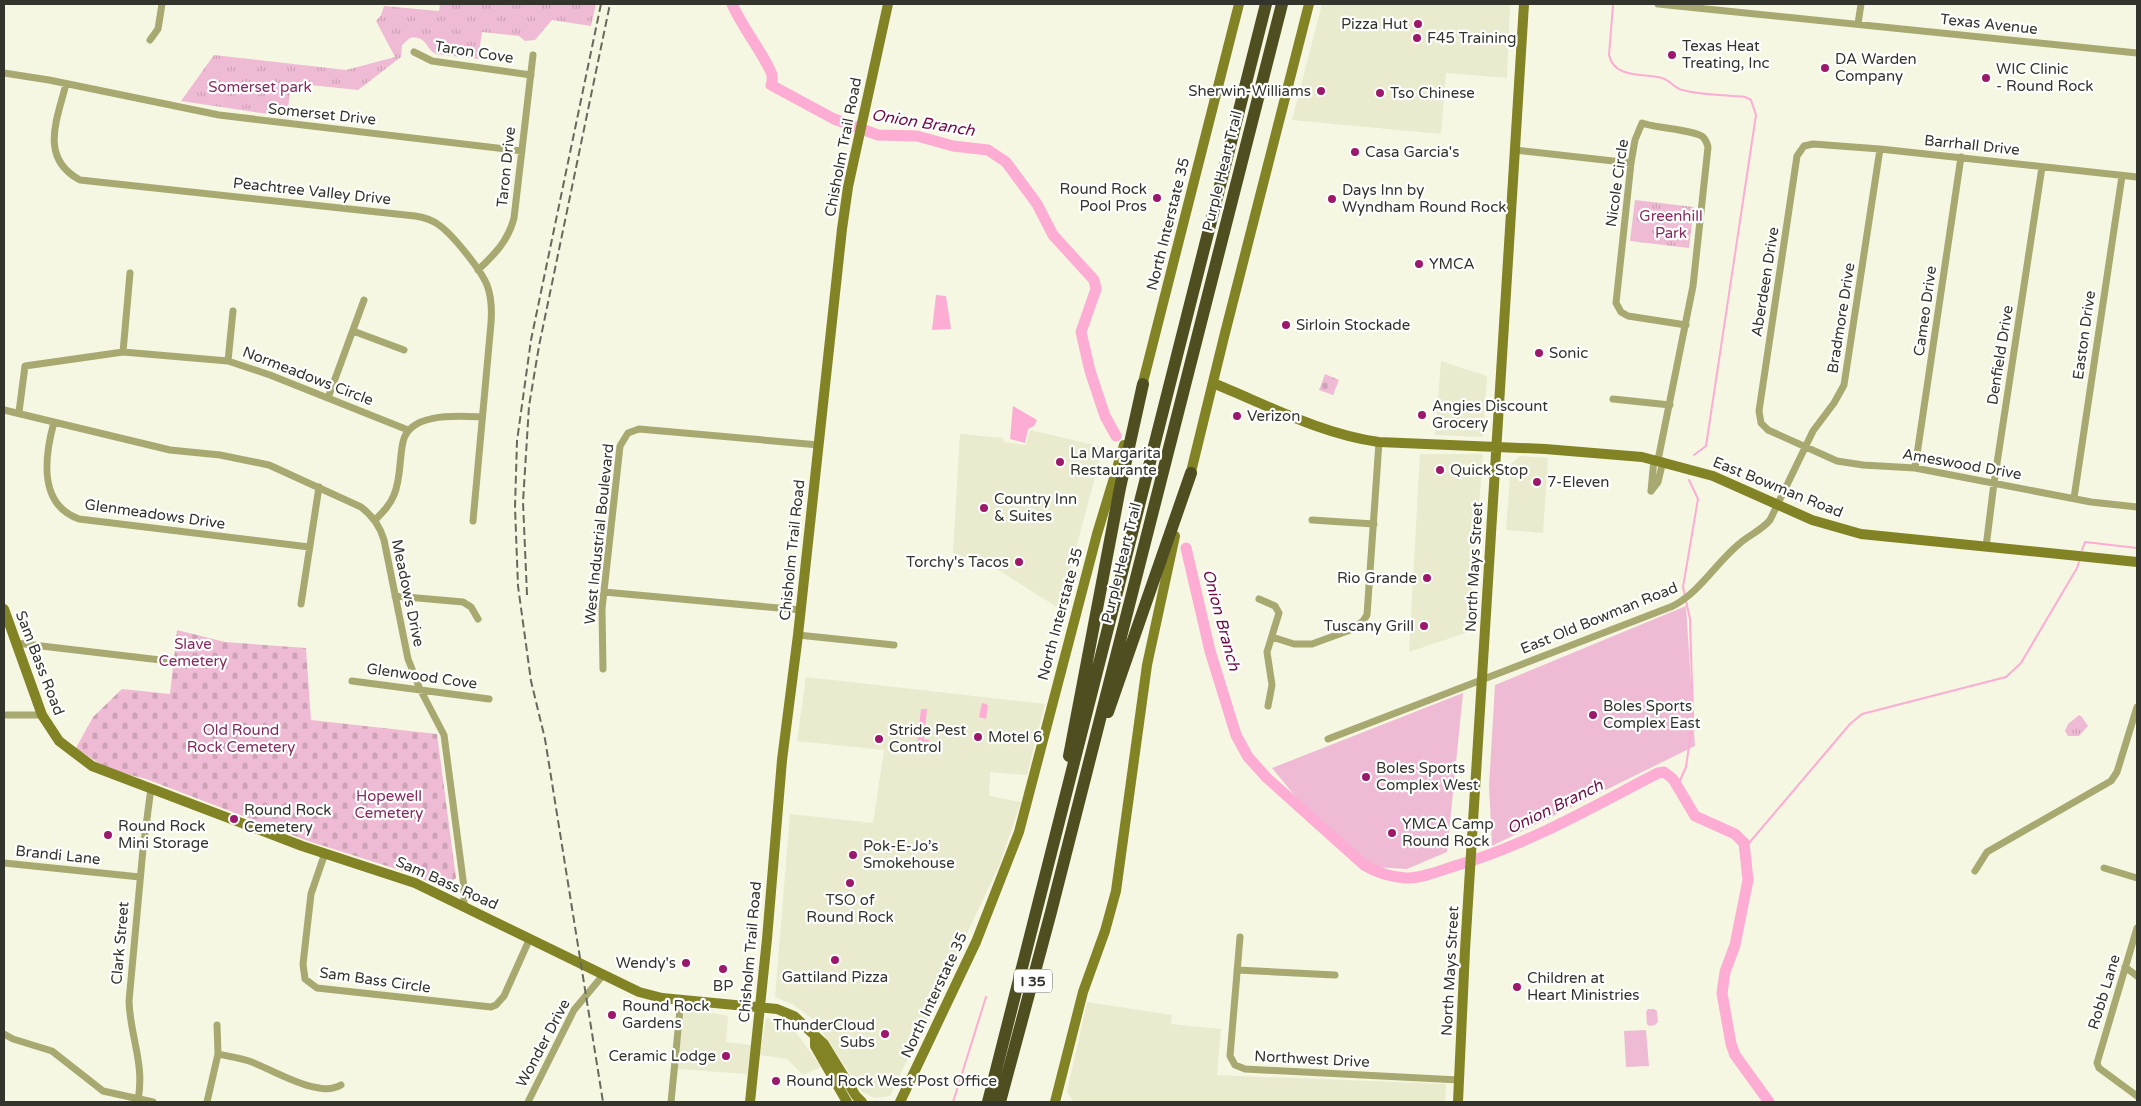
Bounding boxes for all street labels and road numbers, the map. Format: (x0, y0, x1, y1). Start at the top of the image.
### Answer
street label: Texas Avenue (1939, 10, 2039, 38)
street label: Taron Cove (433, 37, 515, 67)
street label: Chisholm Trail Road (821, 76, 865, 218)
street label: Somerset Drive (267, 99, 377, 129)
street label: Purple Heart Trail (1198, 109, 1246, 233)
street label: Taron Drive (493, 126, 519, 208)
street label: Barrhall Drive (1923, 131, 2021, 159)
street label: Nicole Circle (1602, 138, 1632, 228)
street label: North Interstate 35 (1143, 156, 1193, 292)
street label: Peachtree Valley Drive (232, 174, 392, 208)
street label: Aberdeen Drive (1747, 226, 1783, 338)
street label: Bradmore Drive (1823, 261, 1859, 375)
street label: Cameo Drive (1910, 265, 1940, 357)
street label: Easton Drive (2069, 289, 2099, 381)
street label: Denfield Drive (1983, 304, 2017, 406)
street label: Normeadows Circle (240, 343, 376, 409)
street label: West Industrial Boulevard (581, 443, 617, 625)
street label: Ameswood Drive (1901, 445, 2023, 483)
street label: East Bowman Road (1710, 453, 1846, 521)
street label: Chisholm Trail Road (776, 479, 808, 621)
street label: Glenmeadows Drive (84, 495, 226, 533)
street label: Purple Heart Trail (1097, 501, 1145, 625)
street label: North Mays Street (1462, 501, 1486, 633)
street label: Meadows Drive (388, 538, 428, 648)
street label: North Interstate 35 (1034, 546, 1086, 682)
street label: East Old Bowman Road (1518, 578, 1680, 658)
street label: Sam Bass Road (12, 608, 68, 718)
street label: Glenwood Cove (366, 659, 478, 693)
street label: Brandi Lane (15, 842, 101, 868)
street label: Sam Bass Road (393, 852, 501, 914)
street label: Chisholm Trail Road (735, 881, 765, 1023)
street label: Clark Street (107, 900, 133, 985)
street label: North Mays Street (1438, 905, 1462, 1037)
street label: North Interstate 35 (897, 929, 971, 1061)
street label: Robb Lane (2084, 952, 2124, 1032)
street label: Sam Bass Circle (318, 963, 432, 997)
road number: I 35 (1014, 969, 1052, 992)
street label: Wonder Drive (512, 996, 574, 1090)
street label: Northwest Drive (1254, 1047, 1370, 1071)

